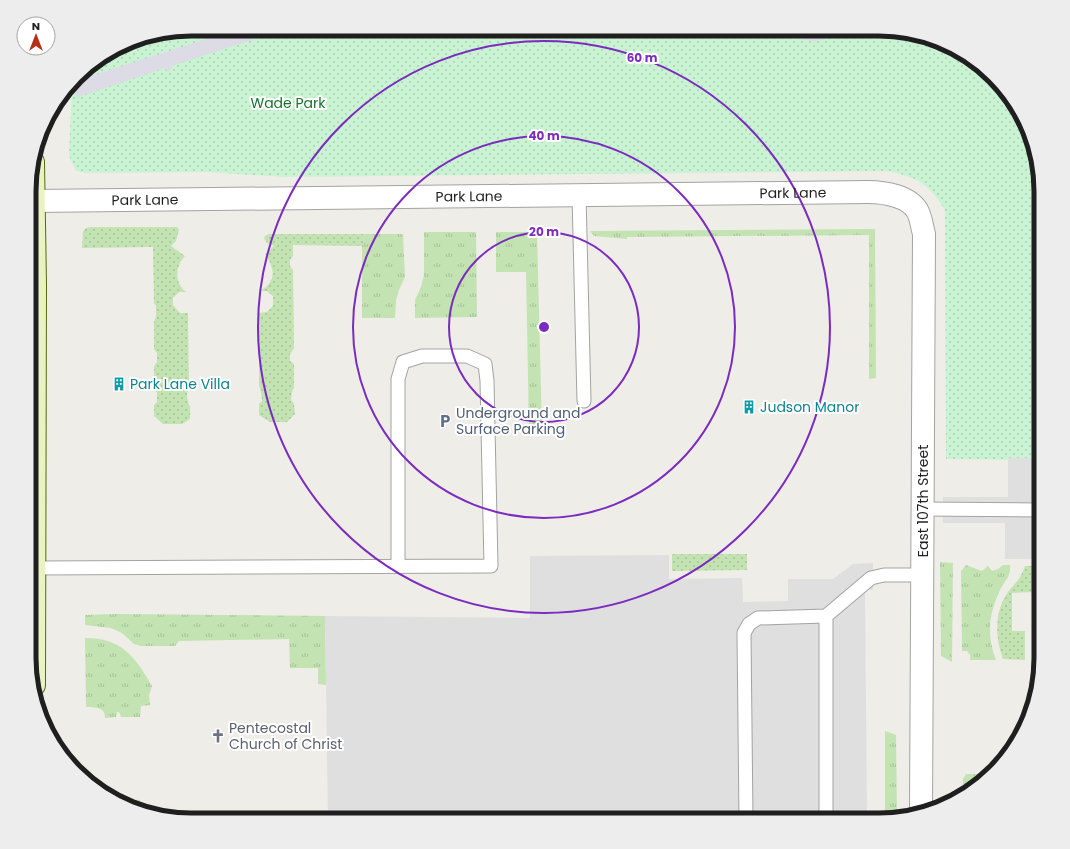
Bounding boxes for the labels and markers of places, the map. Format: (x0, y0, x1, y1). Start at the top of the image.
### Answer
centre of rings (537, 320, 551, 334)
place label: Park Lane Villa (130, 374, 230, 394)
building icon: Park Lane Villa (111, 376, 127, 392)
place label: Judson Manor (760, 397, 859, 417)
building icon: Judson Manor (741, 399, 757, 415)
place label: Underground and Surface Parking (456, 403, 580, 439)
parking icon: Underground and Surface Parking (437, 413, 453, 429)
place label: Pentecostal Church of Christ (229, 718, 342, 754)
church icon: Pentecostal Church of Christ (210, 728, 226, 744)

